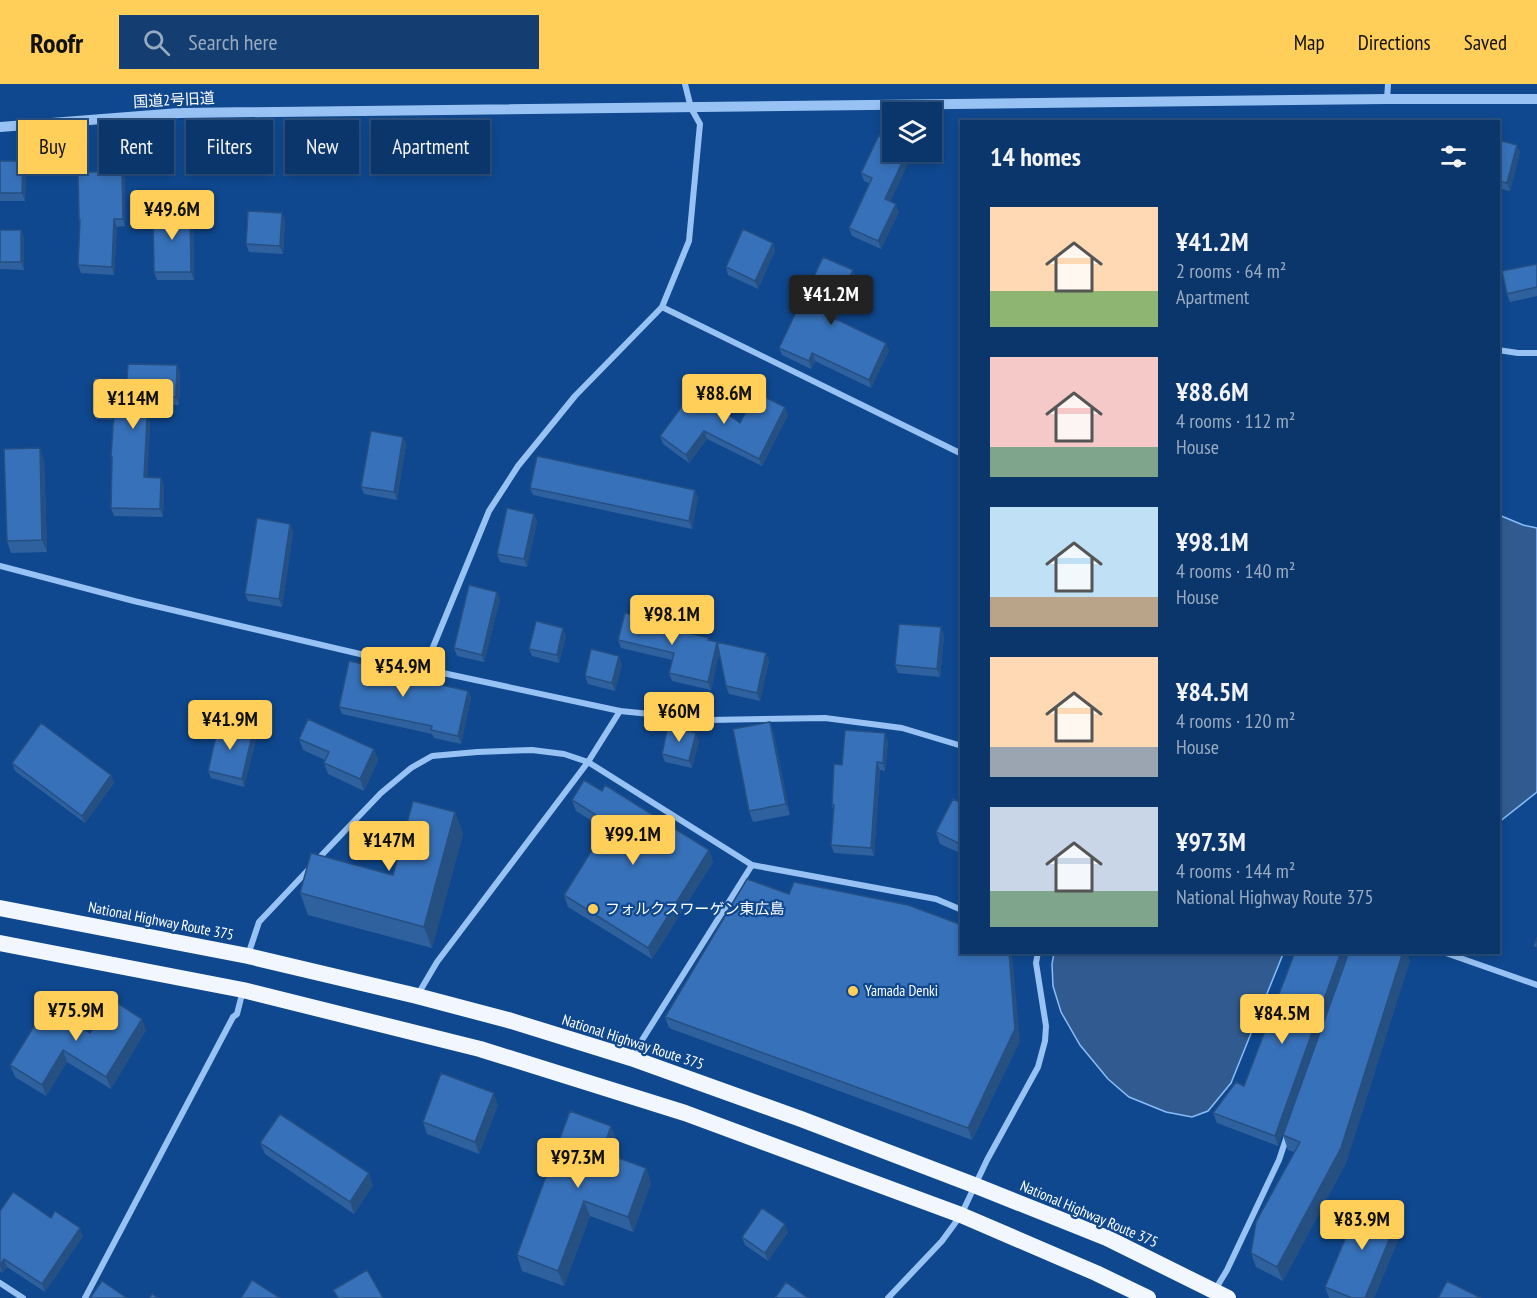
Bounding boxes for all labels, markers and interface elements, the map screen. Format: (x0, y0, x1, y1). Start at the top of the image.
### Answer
search box (119, 15, 539, 69)
text: Roofr (30, 24, 83, 61)
icon: search (140, 26, 173, 59)
text: Search here (188, 28, 278, 56)
text: Map (1294, 29, 1325, 56)
text: Directions (1358, 29, 1431, 56)
text: Saved (1464, 29, 1507, 56)
street label: 国道2号旧道 (133, 88, 215, 111)
map controls (882, 102, 942, 162)
button: layers (882, 102, 942, 162)
chip: Buy (18, 120, 87, 174)
chip: Rent (99, 120, 174, 174)
chip: Filters (186, 120, 273, 174)
chip: New (285, 120, 359, 174)
chip: Apartment (371, 120, 490, 174)
text: 14 homes (990, 140, 1081, 173)
icon: filters (1437, 140, 1470, 173)
pin: ¥49.6M (123, 190, 221, 241)
text: ¥49.6M (144, 196, 200, 222)
text: ¥41.2M (1176, 225, 1249, 258)
icon: home (1038, 231, 1110, 303)
text: 2 rooms · 64 m² (1176, 258, 1286, 284)
pin: ¥41.2M (782, 275, 880, 326)
text: ¥41.2M (803, 281, 859, 307)
text: Apartment (1176, 284, 1249, 310)
pin: ¥88.6M (675, 374, 773, 425)
text: ¥88.6M (1176, 375, 1249, 408)
pin: ¥114M (91, 379, 175, 430)
text: ¥88.6M (696, 380, 752, 406)
icon: home (1038, 381, 1110, 453)
text: ¥114M (107, 385, 159, 411)
text: 4 rooms · 112 m² (1176, 408, 1295, 434)
text: House (1176, 434, 1219, 460)
text: ¥98.1M (1176, 525, 1249, 558)
icon: home (1038, 531, 1110, 603)
text: 4 rooms · 140 m² (1176, 558, 1295, 584)
text: House (1176, 584, 1219, 610)
pin: ¥98.1M (623, 595, 721, 646)
text: ¥98.1M (644, 601, 700, 627)
pin: ¥54.9M (354, 647, 452, 698)
text: ¥54.9M (375, 653, 431, 679)
text: ¥84.5M (1176, 675, 1249, 708)
icon: home (1038, 681, 1110, 753)
pin: ¥60M (643, 692, 715, 743)
text: ¥60M (658, 698, 700, 724)
pin: ¥41.9M (181, 700, 279, 751)
text: ¥41.9M (202, 706, 258, 732)
text: 4 rooms · 120 m² (1176, 708, 1295, 734)
text: House (1176, 734, 1219, 760)
pin: ¥99.1M (584, 815, 682, 866)
pin: ¥147M (347, 821, 431, 872)
text: ¥99.1M (605, 821, 661, 847)
text: ¥97.3M (1176, 825, 1246, 858)
text: ¥147M (363, 827, 415, 853)
icon: home (1038, 831, 1110, 903)
text: 4 rooms · 144 m² (1176, 858, 1295, 884)
text: National Highway Route 375 (1176, 884, 1373, 910)
street label: National Highway Route 375 (87, 897, 236, 944)
place label: フォルクスワーゲン東広島 (605, 899, 785, 918)
marker: フォルクスワーゲン東広島 (586, 902, 600, 916)
place label: Yamada Denki (865, 981, 938, 1000)
marker: Yamada Denki (846, 984, 860, 998)
pin: ¥75.9M (27, 991, 125, 1042)
pin: ¥84.5M (1233, 994, 1331, 1045)
text: ¥75.9M (48, 997, 104, 1023)
text: ¥84.5M (1254, 1000, 1310, 1026)
street label: National Highway Route 375 (560, 1010, 706, 1073)
pin: ¥97.3M (529, 1138, 627, 1189)
text: ¥97.3M (551, 1144, 605, 1170)
street label: National Highway Route 375 (1017, 1176, 1161, 1251)
pin: ¥83.9M (1313, 1200, 1411, 1251)
text: ¥83.9M (1334, 1206, 1390, 1232)

